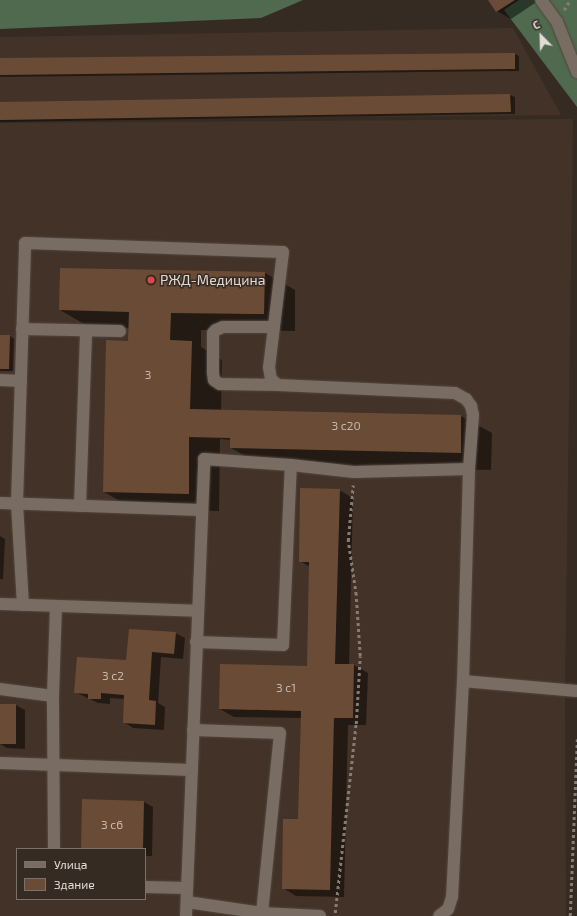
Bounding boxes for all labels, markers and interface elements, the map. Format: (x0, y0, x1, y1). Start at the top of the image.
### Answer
north arrow (521, 16, 561, 56)
text: С (531, 17, 542, 32)
place label: РЖД-Медицина (160, 272, 265, 288)
marker: РЖД-Медицина (145, 274, 157, 286)
house number: 3 (145, 368, 151, 382)
house number: 3 с20 (331, 419, 361, 433)
house number: 3 с2 (102, 669, 124, 683)
house number: 3 с1 (276, 681, 296, 695)
house number: 3 с6 (101, 818, 123, 832)
legend (16, 848, 146, 900)
text: Улица (54, 857, 87, 871)
text: Здание (54, 877, 95, 891)

